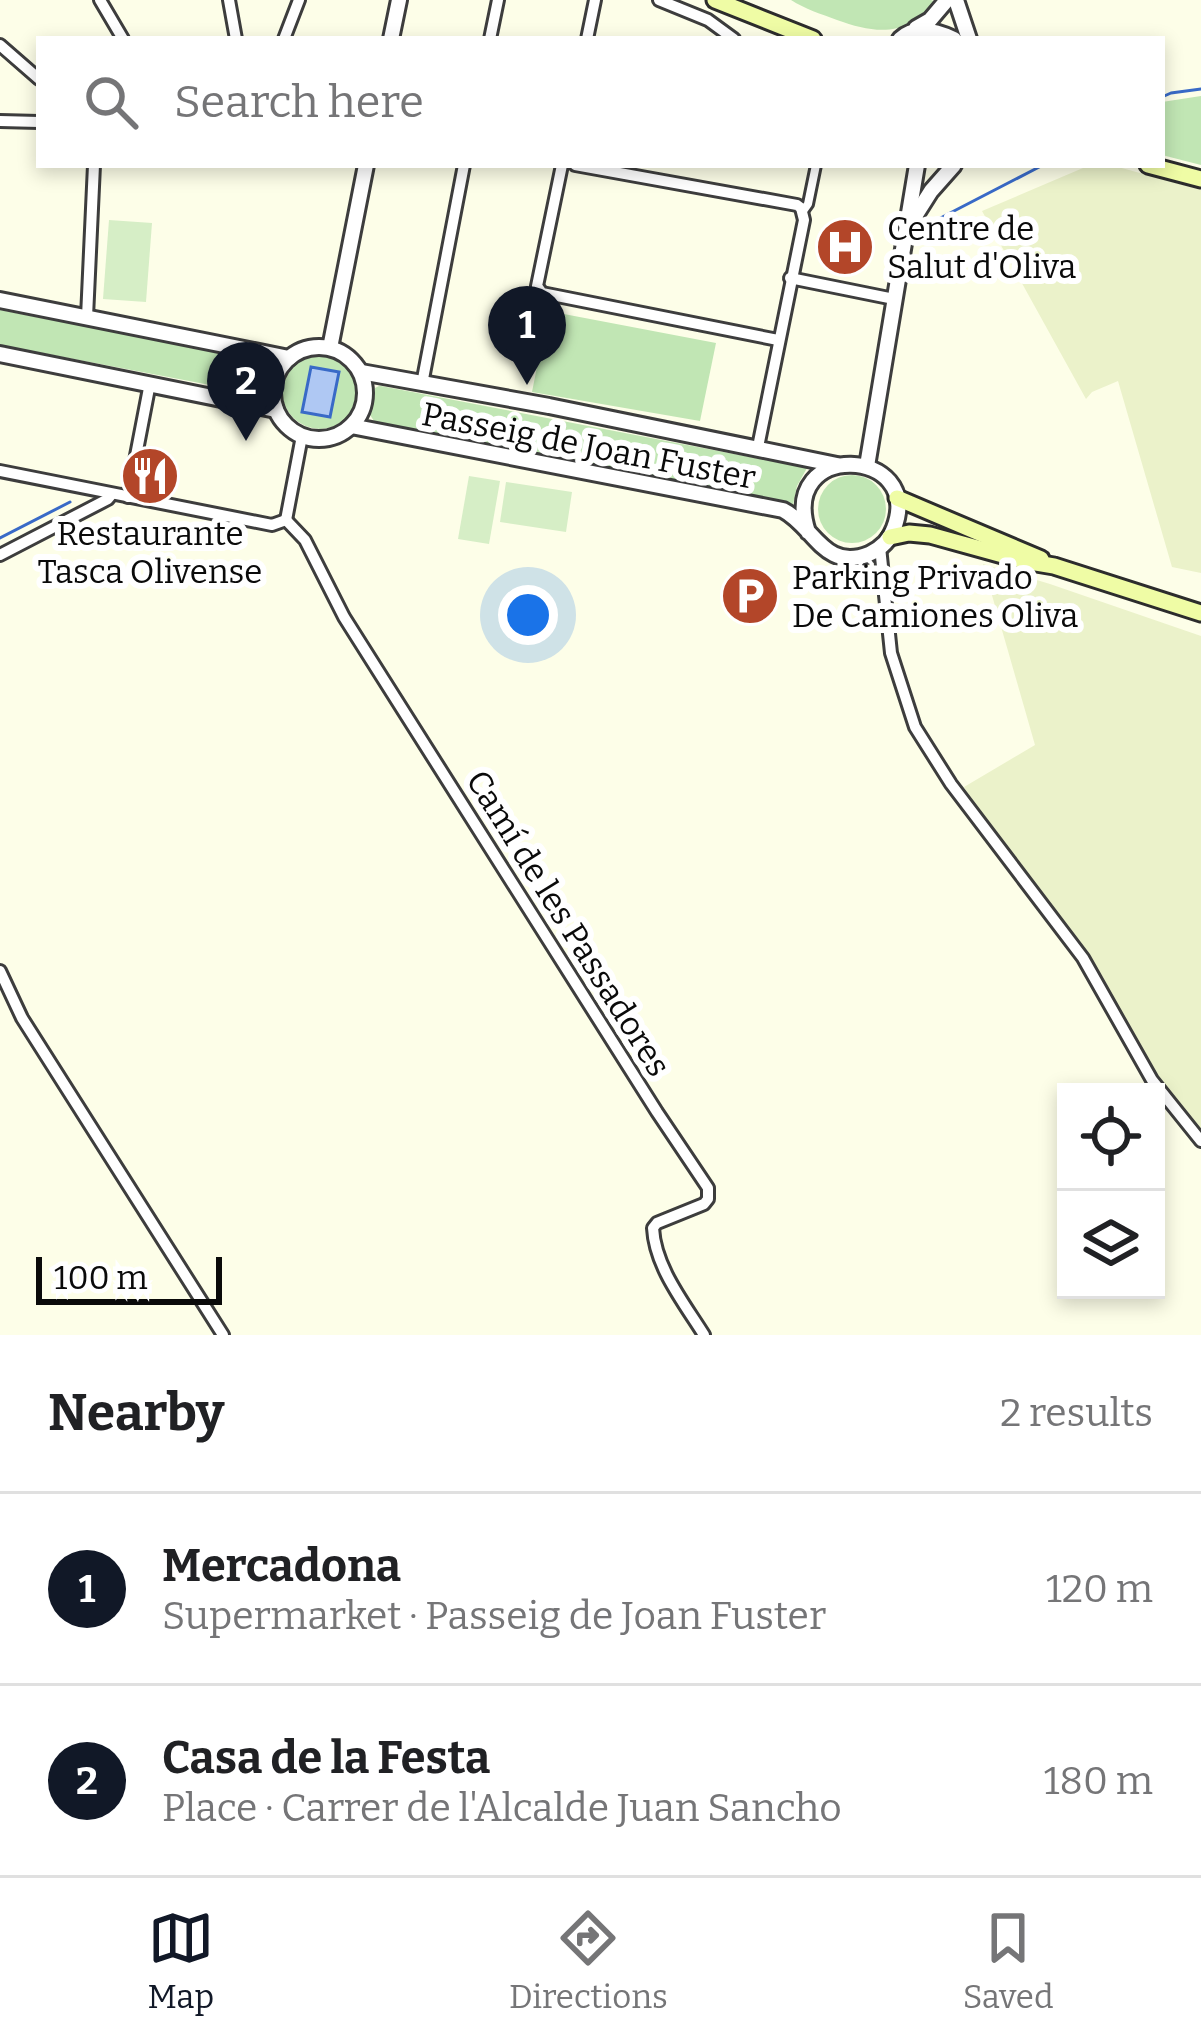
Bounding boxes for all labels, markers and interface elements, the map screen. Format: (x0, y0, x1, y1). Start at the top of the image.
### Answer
search box (36, 36, 1165, 168)
icon: search (78, 69, 144, 135)
text: Search here (174, 75, 424, 129)
place label: Centre de Salut d'Oliva (887, 209, 1076, 287)
hospital icon: Centre de Salut d'Oliva (814, 216, 876, 278)
pin: 1 (488, 286, 566, 385)
pin: 2 (207, 342, 285, 441)
street label: Passeig de Joan Fuster (419, 394, 759, 498)
restaurant icon: Restaurante Tasca Olivense (119, 445, 181, 507)
place label: Restaurante Tasca Olivense (38, 514, 262, 592)
place label: Parking Privado De Camiones Oliva (792, 558, 1078, 636)
parking icon: Parking Privado De Camiones Oliva (719, 565, 781, 627)
your location (498, 585, 558, 645)
street label: Camí de les Passadores (458, 763, 679, 1084)
map controls (1057, 1083, 1165, 1299)
button: locate (1057, 1083, 1165, 1191)
button: layers (1057, 1191, 1165, 1299)
scale bar (36, 1251, 222, 1304)
text: 100 m (54, 1258, 148, 1298)
text: Nearby (48, 1382, 224, 1444)
text: 2 results (1000, 1390, 1153, 1436)
text: Mercadona (162, 1539, 401, 1593)
text: 1 (79, 1566, 95, 1612)
text: 120 m (1046, 1566, 1153, 1612)
text: Supermarket · Passeig de Joan Fuster (162, 1593, 826, 1639)
text: Casa de la Festa (162, 1731, 490, 1785)
text: 2 (76, 1758, 98, 1804)
text: 180 m (1044, 1758, 1153, 1804)
text: Place · Carrer de l'Alcalde Juan Sancho (162, 1785, 842, 1831)
tab: Map (148, 1905, 214, 2017)
tab: Directions (509, 1905, 668, 2017)
tab: Saved (963, 1905, 1053, 2017)

